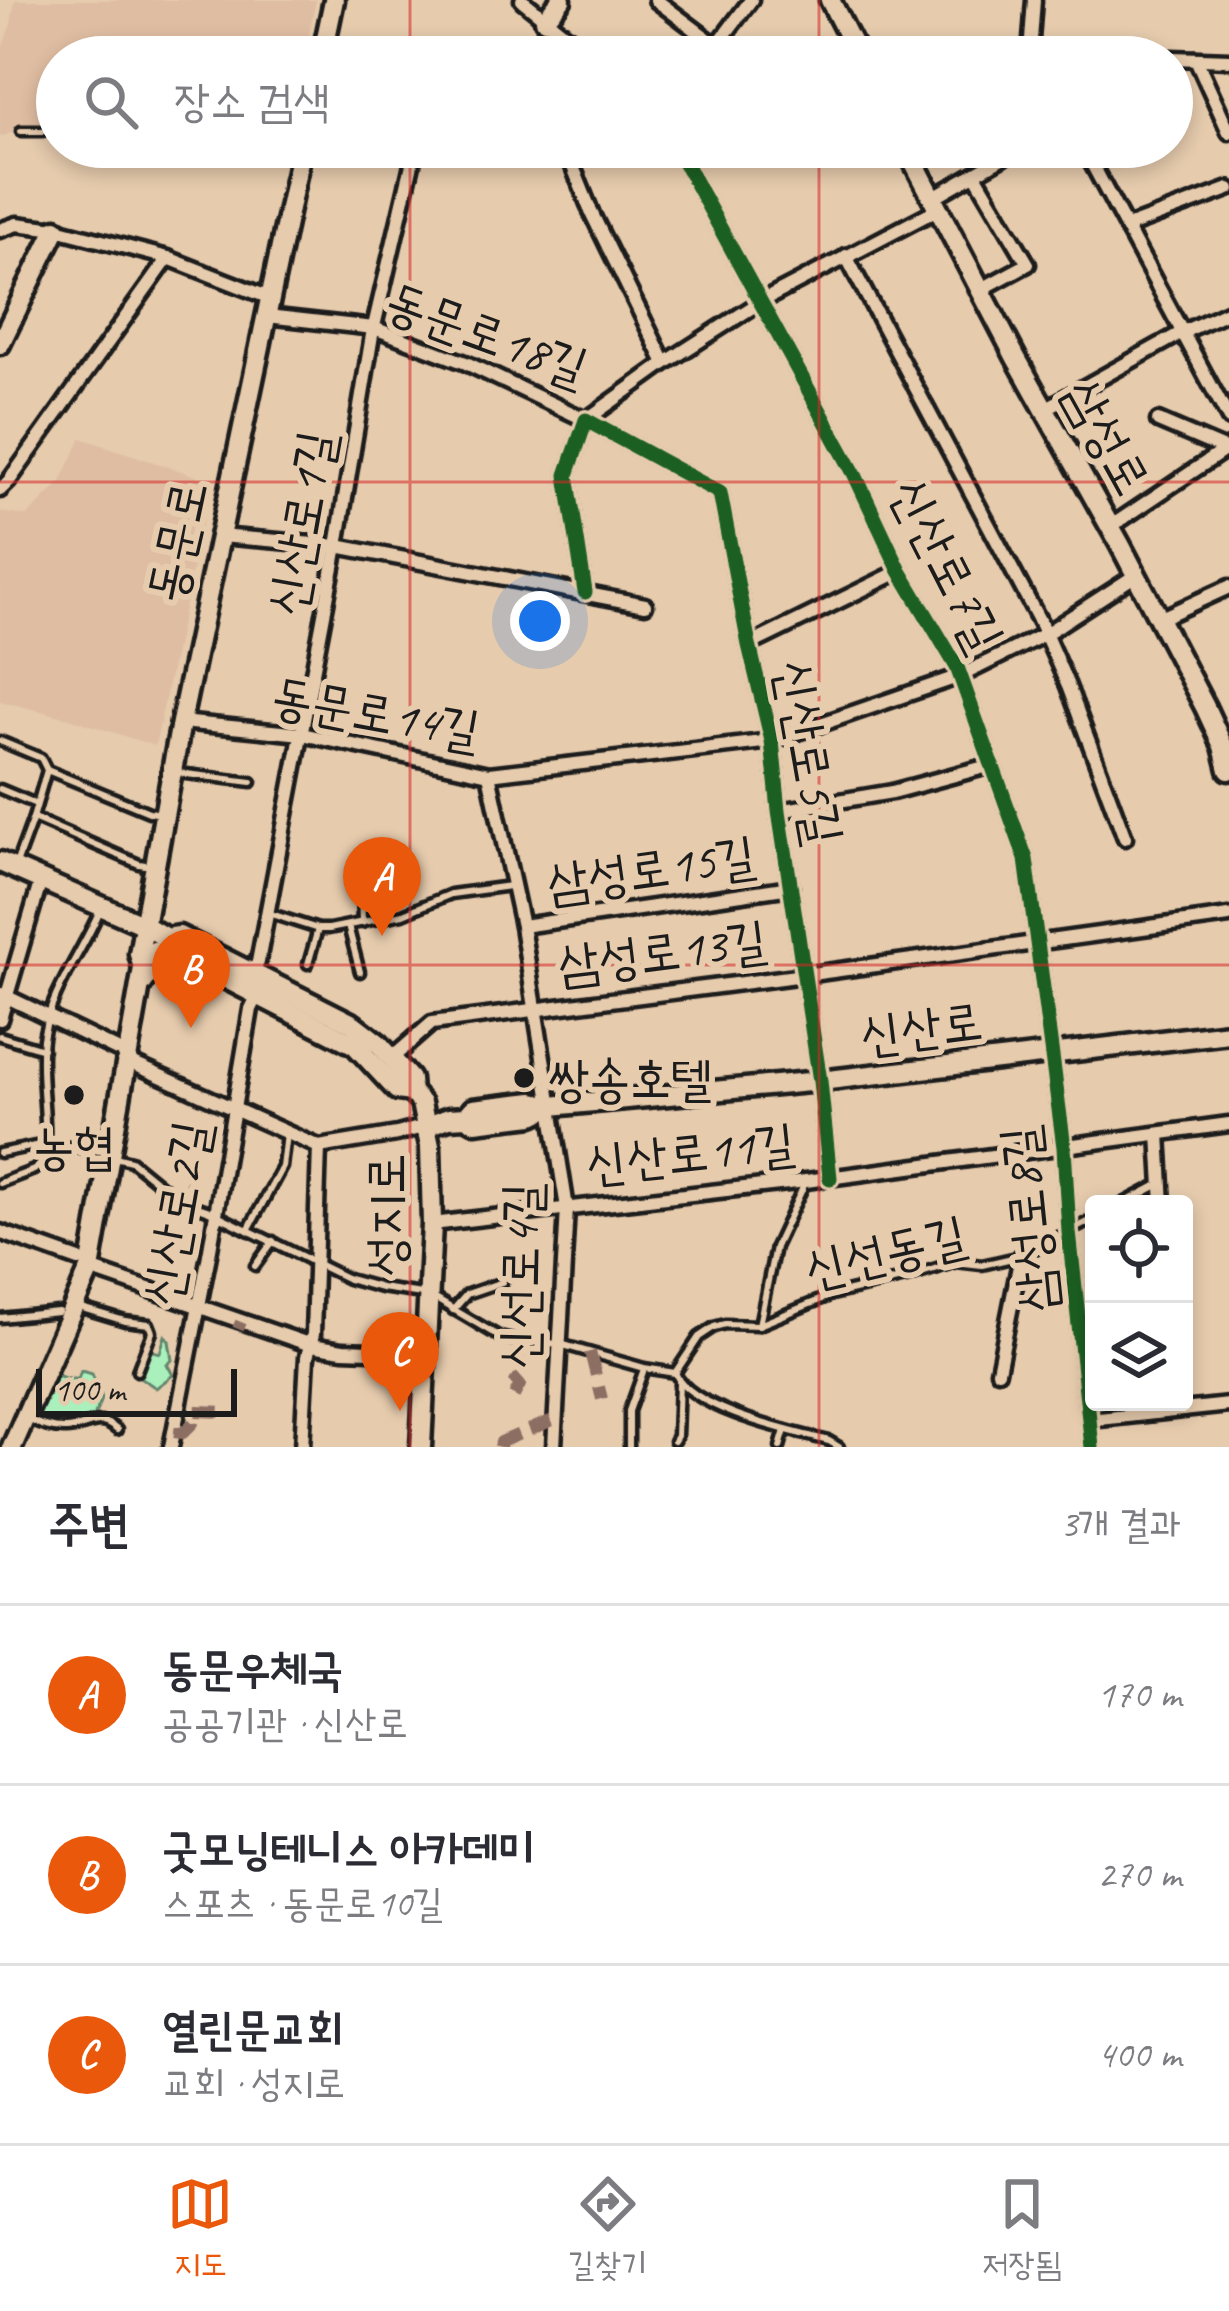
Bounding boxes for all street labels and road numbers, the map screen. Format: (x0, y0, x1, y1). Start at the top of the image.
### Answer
street label: 동문로18길 (377, 268, 596, 400)
street label: 삼성로 (1049, 367, 1165, 506)
street label: 신산로1길 (253, 425, 349, 621)
street label: 신산로7길 (876, 467, 1018, 662)
street label: 동문로 (133, 474, 221, 608)
street label: 신산로5길 (761, 654, 857, 850)
street label: 동문로14길 (267, 663, 485, 763)
street label: 삼성로15길 (543, 823, 760, 915)
street label: 삼성로13길 (554, 907, 770, 997)
street label: 신산로 (856, 989, 986, 1067)
street label: 신산로11길 (582, 1110, 798, 1196)
street label: 신산로2길 (128, 1115, 224, 1311)
street label: 삼성로8길 (986, 1123, 1070, 1315)
street label: 성지로 (354, 1153, 418, 1277)
street label: 신선로4길 (486, 1182, 554, 1370)
street label: 신선동길 (798, 1202, 972, 1302)

